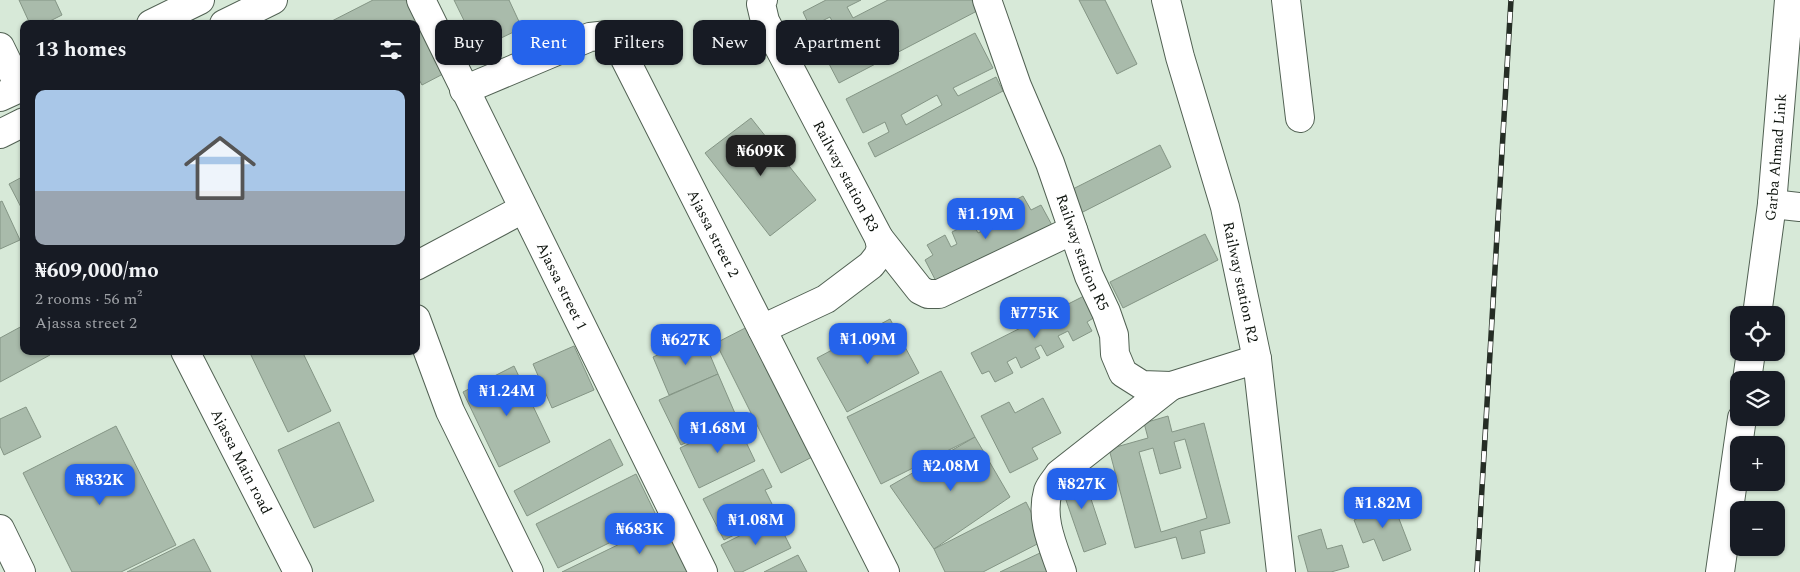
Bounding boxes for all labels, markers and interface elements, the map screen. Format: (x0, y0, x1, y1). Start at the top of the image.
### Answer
chip: Buy (435, 20, 502, 65)
chip: Rent (512, 20, 585, 65)
chip: Filters (595, 20, 683, 65)
chip: New (693, 20, 766, 65)
chip: Apartment (776, 20, 899, 65)
text: 13 homes (35, 34, 127, 66)
icon: filters (377, 36, 405, 64)
street label: Garba Ahmad Link (1759, 93, 1793, 222)
street label: Railway station R3 (807, 117, 885, 236)
icon: home (175, 123, 265, 213)
pin: ₦609K (726, 134, 796, 177)
text: ₦609K (737, 139, 785, 163)
street label: Ajassa street 2 (681, 186, 745, 281)
street label: Railway station R5 (1050, 191, 1115, 315)
pin: ₦1.19M (945, 198, 1027, 240)
text: ₦1.19M (958, 202, 1014, 226)
street label: Railway station R2 (1216, 220, 1264, 345)
street label: Ajassa street 1 (530, 238, 593, 334)
text: ₦609,000/mo (35, 255, 159, 287)
text: 2 rooms · 56 m² (35, 287, 142, 311)
pin: ₦775K (1000, 296, 1070, 339)
text: ₦775K (1011, 301, 1059, 325)
map controls (1730, 306, 1785, 556)
button: locate (1730, 306, 1785, 361)
text: Ajassa street 2 (35, 311, 137, 335)
pin: ₦1.09M (827, 322, 909, 365)
pin: ₦627K (651, 324, 721, 366)
text: ₦1.09M (840, 327, 896, 351)
text: ₦627K (662, 328, 710, 352)
button: layers (1730, 371, 1785, 426)
pin: ₦1.24M (466, 374, 548, 417)
text: ₦1.24M (479, 379, 535, 403)
street label: Ajassa Main road (204, 405, 278, 518)
pin: ₦1.68M (677, 412, 759, 454)
text: ₦1.68M (690, 416, 746, 440)
button: + (1730, 436, 1785, 491)
pin: ₦2.08M (910, 450, 992, 492)
text: ₦2.08M (923, 454, 979, 478)
pin: ₦832K (65, 464, 135, 506)
text: ₦832K (76, 468, 124, 492)
pin: ₦827K (1047, 468, 1117, 510)
text: ₦827K (1058, 472, 1106, 496)
pin: ₦1.82M (1342, 486, 1424, 529)
text: ₦1.82M (1355, 491, 1411, 515)
button: − (1730, 501, 1785, 556)
pin: ₦1.08M (715, 504, 797, 546)
text: ₦1.08M (728, 508, 784, 532)
pin: ₦683K (605, 512, 675, 555)
text: ₦683K (616, 517, 664, 541)

